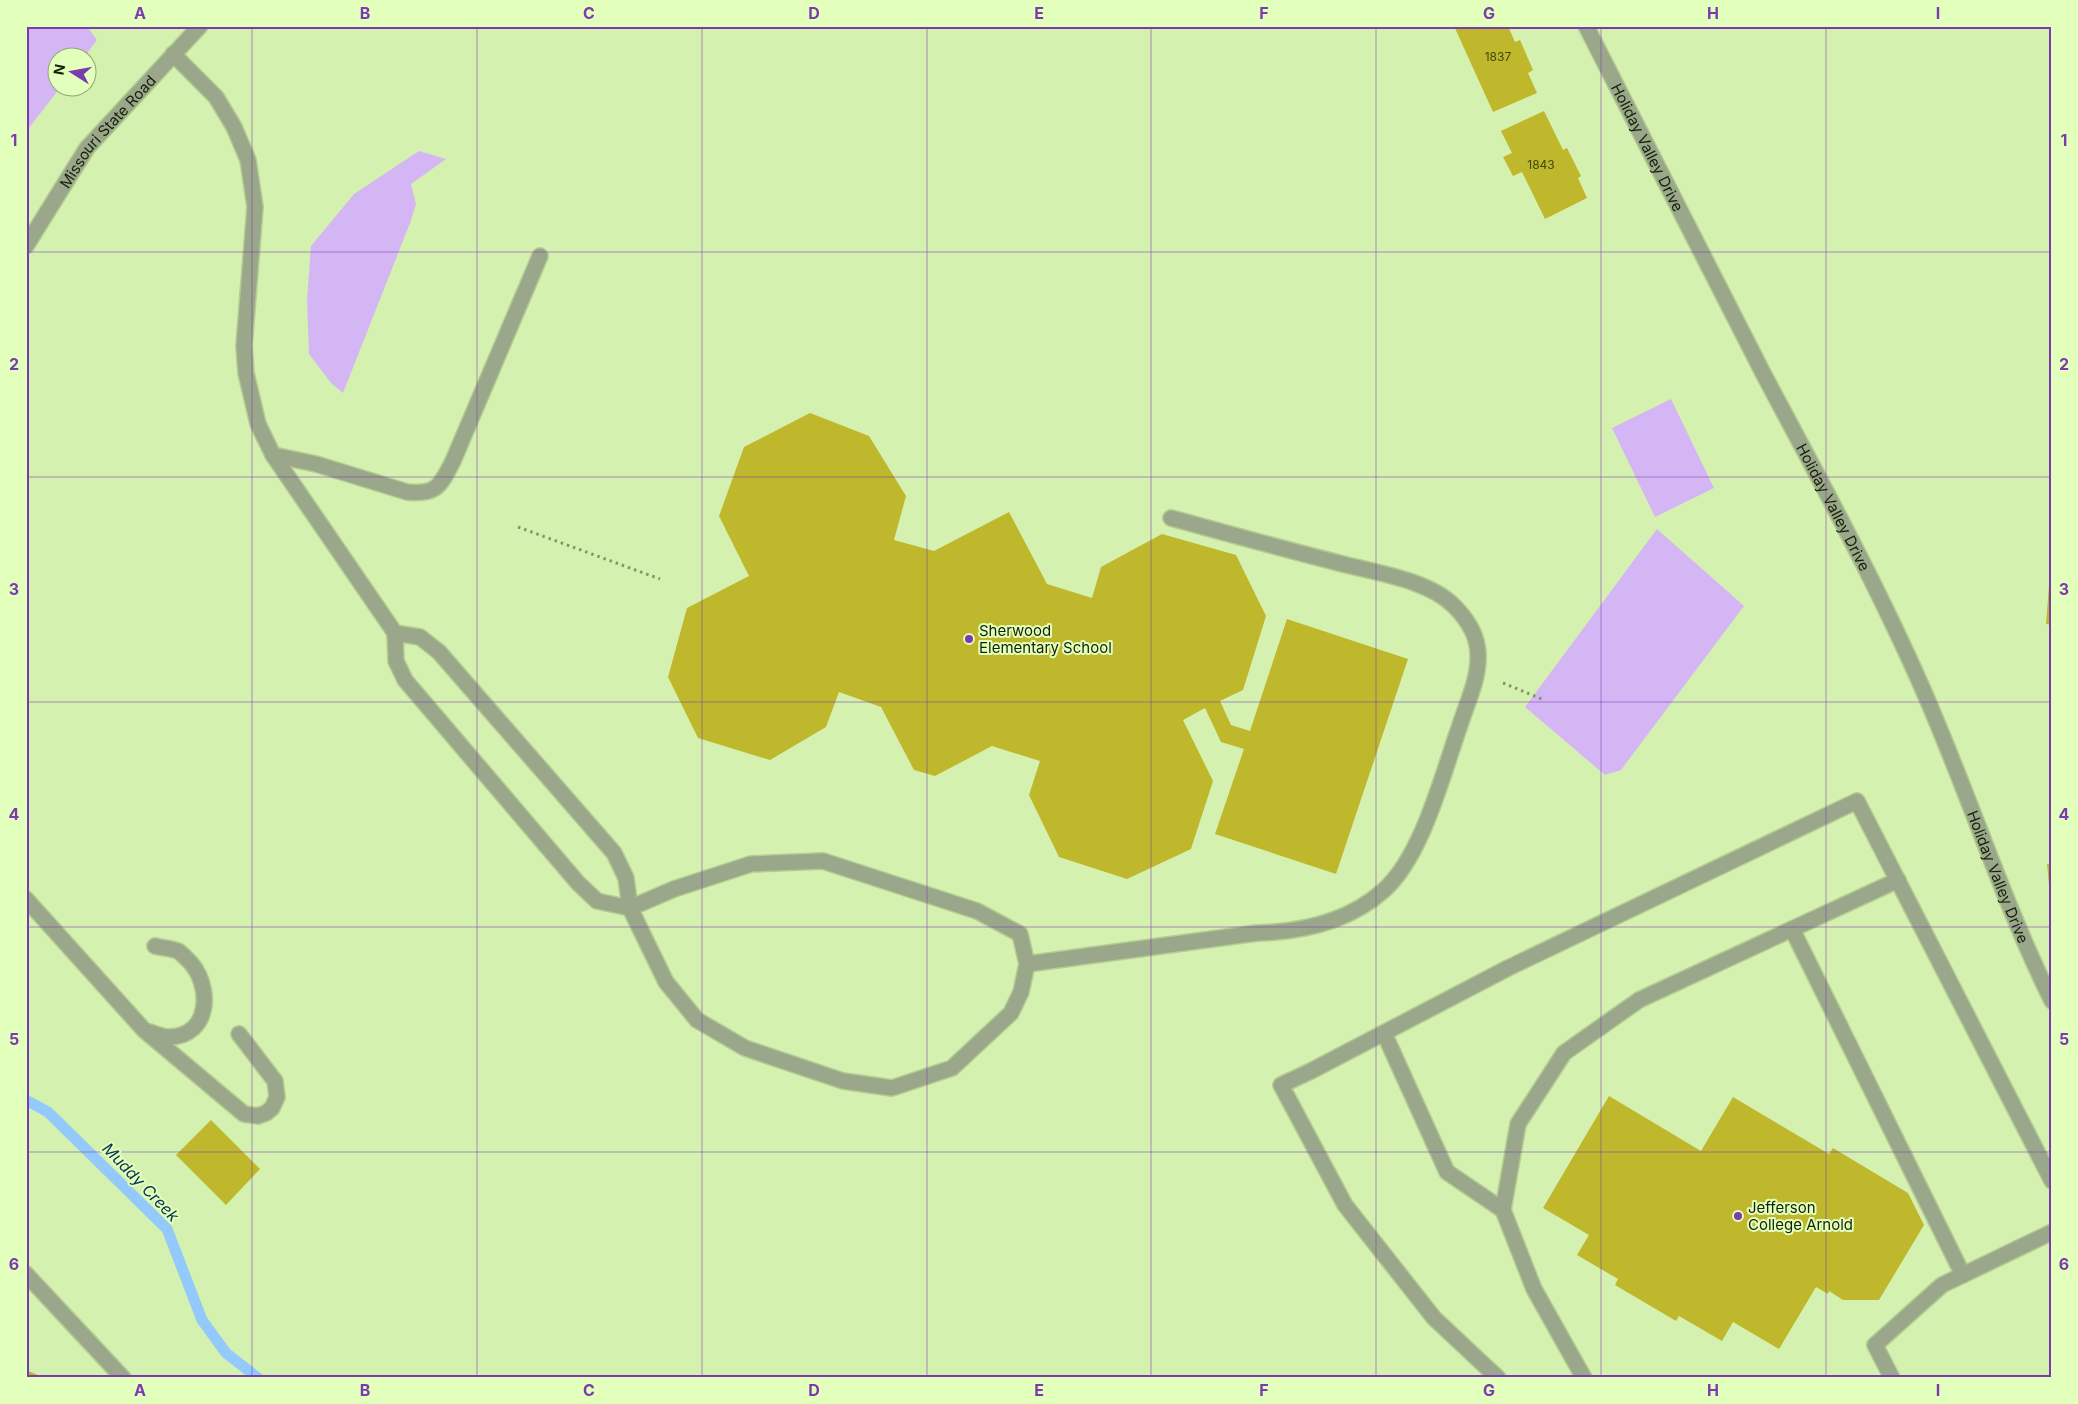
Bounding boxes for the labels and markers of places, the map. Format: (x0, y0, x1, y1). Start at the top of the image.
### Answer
place label: Sherwood Elementary School (979, 621, 1112, 657)
marker: Sherwood Elementary School (963, 633, 975, 645)
place label: Jefferson College Arnold (1748, 1198, 1853, 1234)
marker: Jefferson College Arnold (1732, 1210, 1744, 1222)

